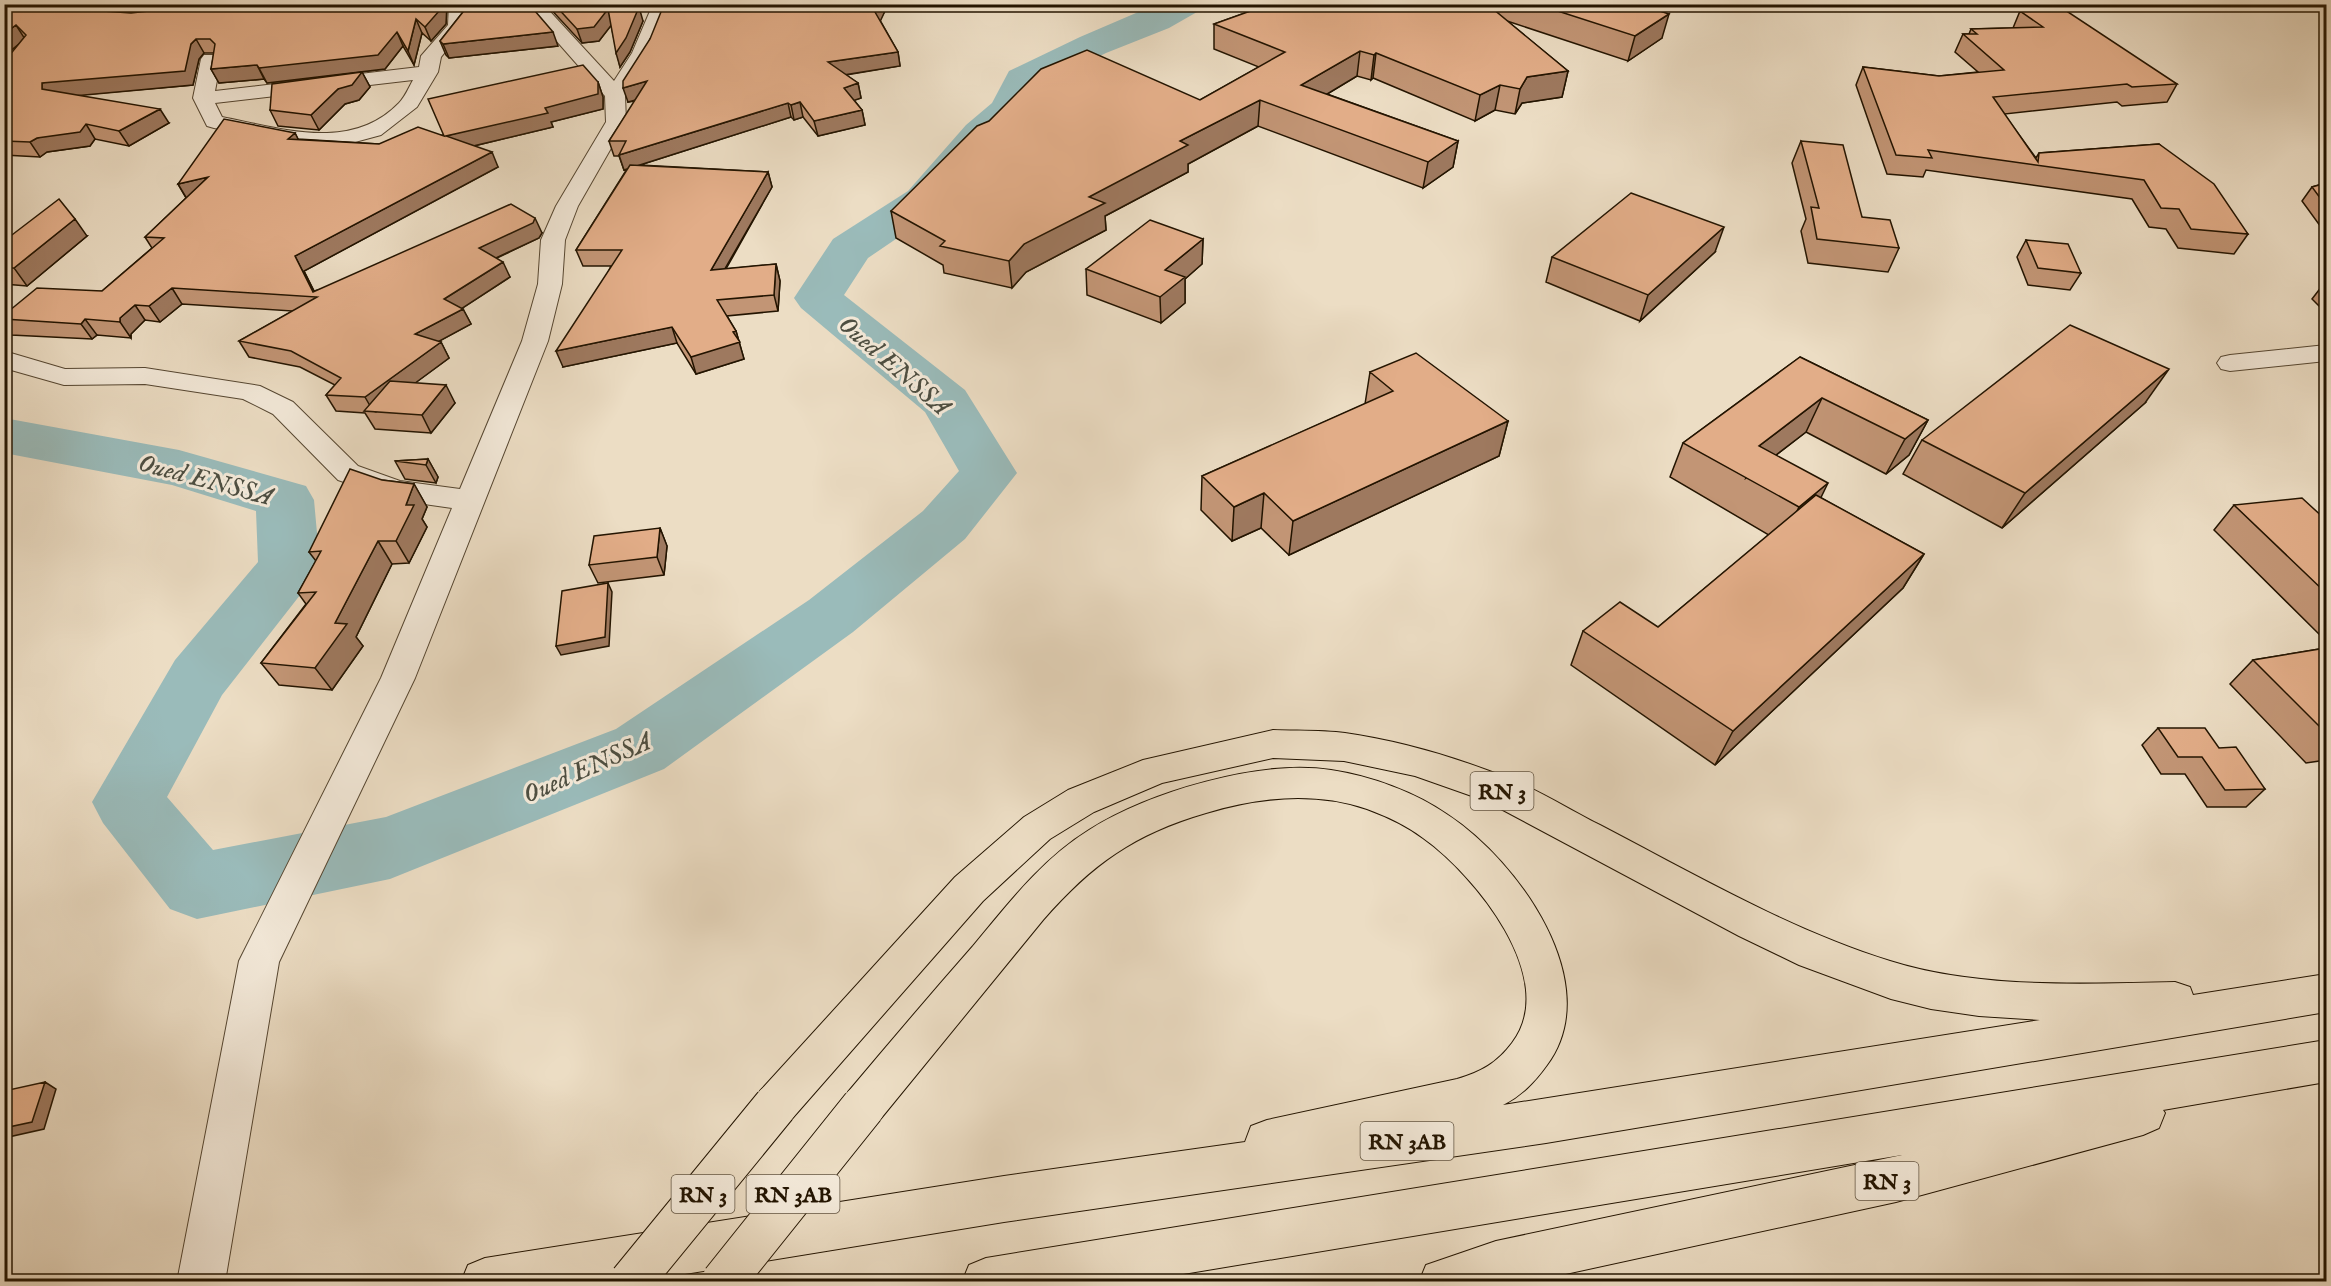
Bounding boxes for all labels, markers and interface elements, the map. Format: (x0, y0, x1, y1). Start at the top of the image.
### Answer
water label: Oued ENSSA (831, 308, 958, 425)
water label: Oued ENSSA (135, 447, 278, 515)
water label: Oued ENSSA (518, 725, 659, 812)
road number: RN 3 (1470, 772, 1534, 810)
road number: RN 3AB (1360, 1122, 1454, 1160)
road number: RN 3 (1856, 1162, 1918, 1200)
road number: RN 3 (672, 1175, 734, 1213)
road number: RN 3AB (746, 1175, 840, 1213)

